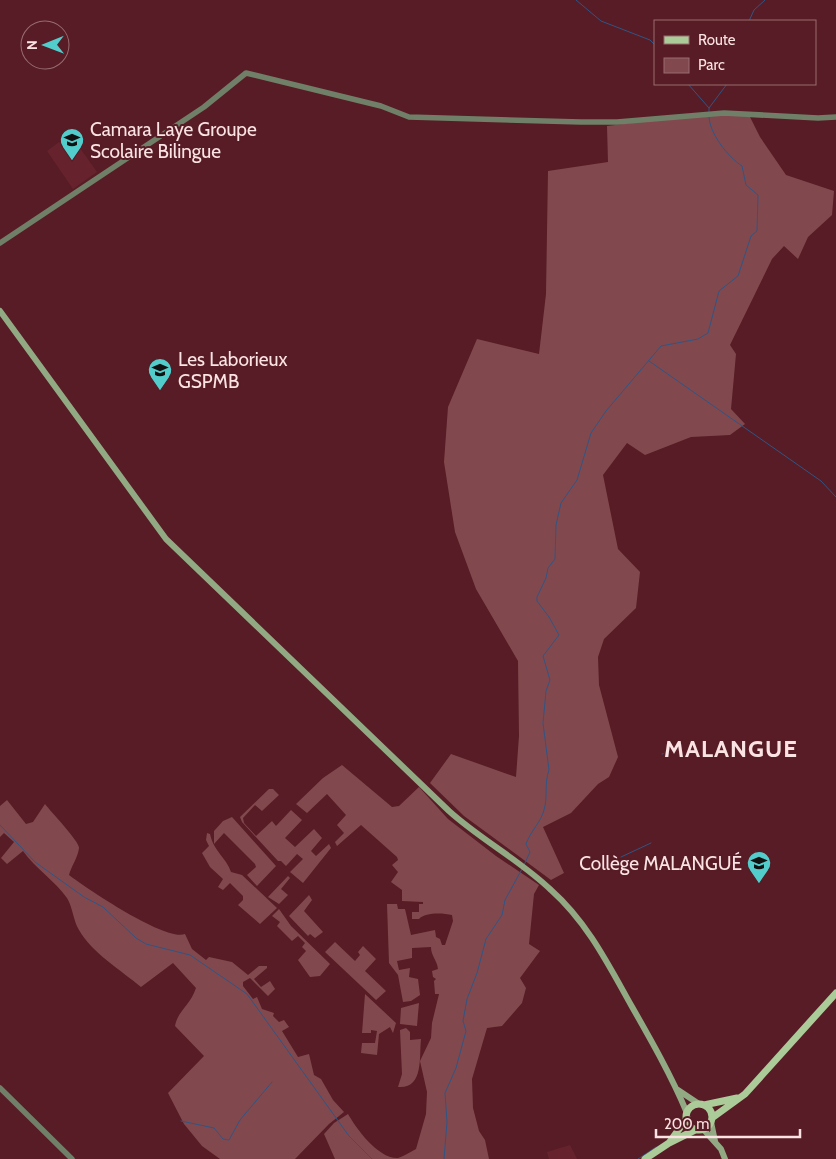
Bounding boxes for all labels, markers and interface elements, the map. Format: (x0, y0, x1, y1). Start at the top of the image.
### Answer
north arrow (20, 20, 70, 70)
legend (654, 20, 816, 85)
text: Route (698, 31, 736, 49)
text: N (23, 40, 41, 50)
text: Parc (698, 56, 725, 74)
place label: Camara Laye Groupe Scolaire Bilingue (90, 118, 257, 163)
school or university icon: Camara Laye Groupe Scolaire Bilingue (59, 127, 85, 161)
place label: Les Laborieux GSPMB (178, 348, 288, 393)
school or university icon: Les Laborieux GSPMB (147, 357, 173, 391)
district label: MALANGUE (664, 734, 798, 763)
school or university icon: Collège MALANGUÉ (746, 850, 772, 884)
place label: Collège MALANGUÉ (579, 851, 742, 875)
scale bar (656, 1106, 800, 1138)
text: 200 m (664, 1115, 709, 1133)

